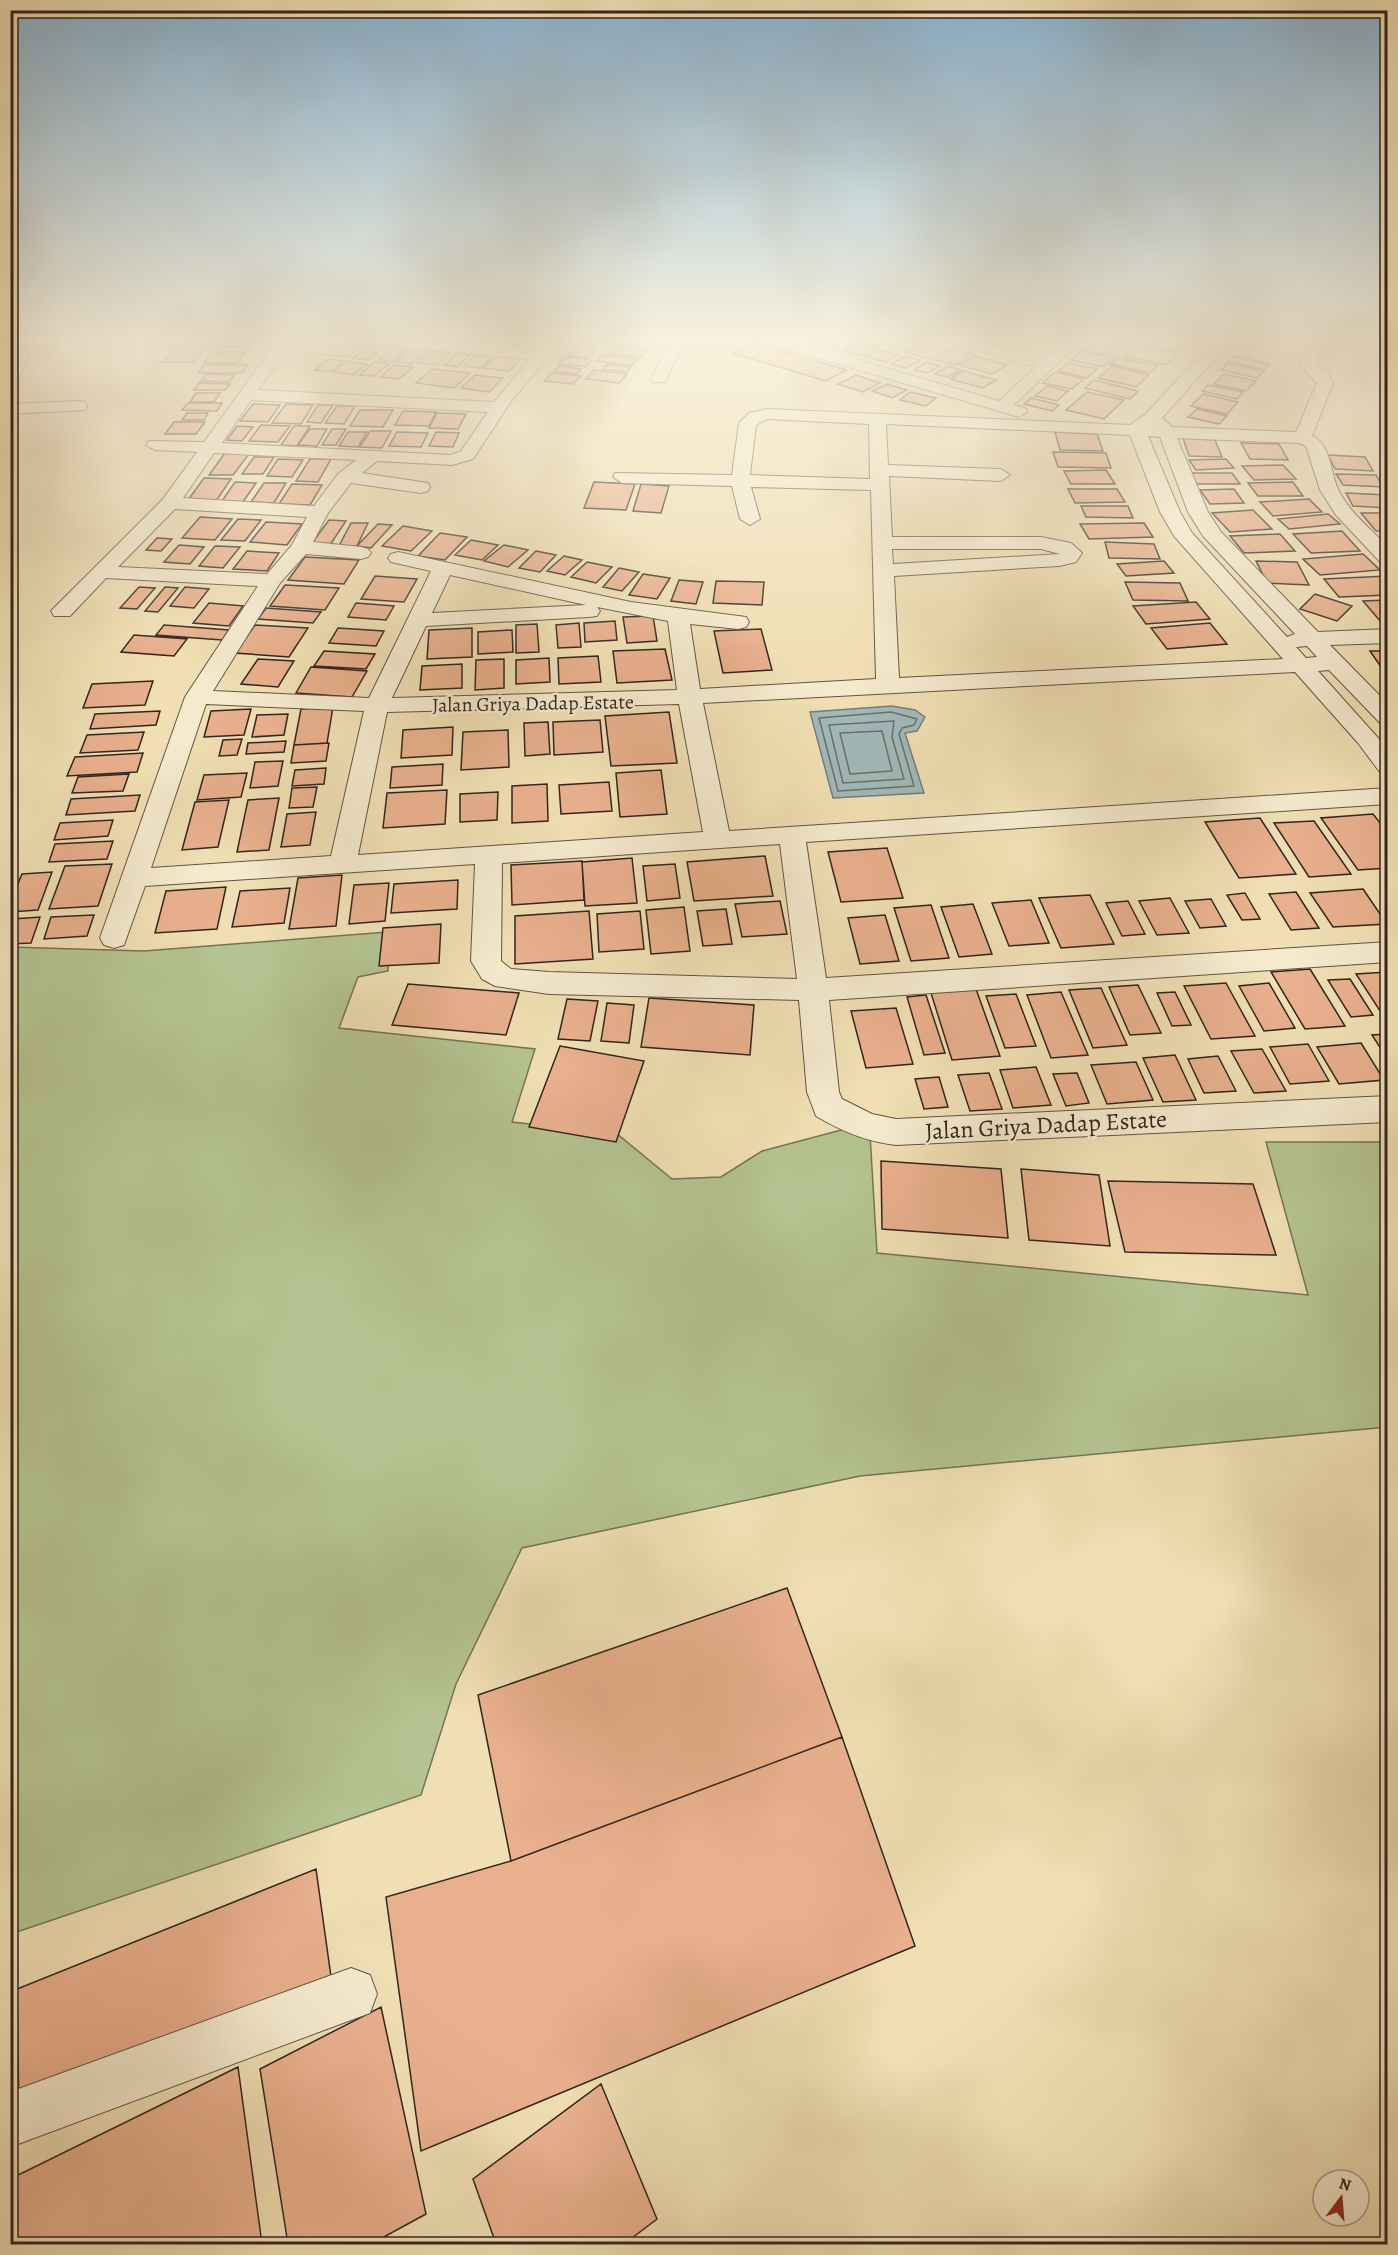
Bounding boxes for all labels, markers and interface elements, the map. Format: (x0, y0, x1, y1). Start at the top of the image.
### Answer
street label: Jalan Griya Dadap Estate (432, 688, 634, 719)
street label: Jalan Griya Dadap Estate (924, 1103, 1168, 1147)
north arrow (1311, 2168, 1371, 2228)
text: N (1336, 2172, 1354, 2197)

